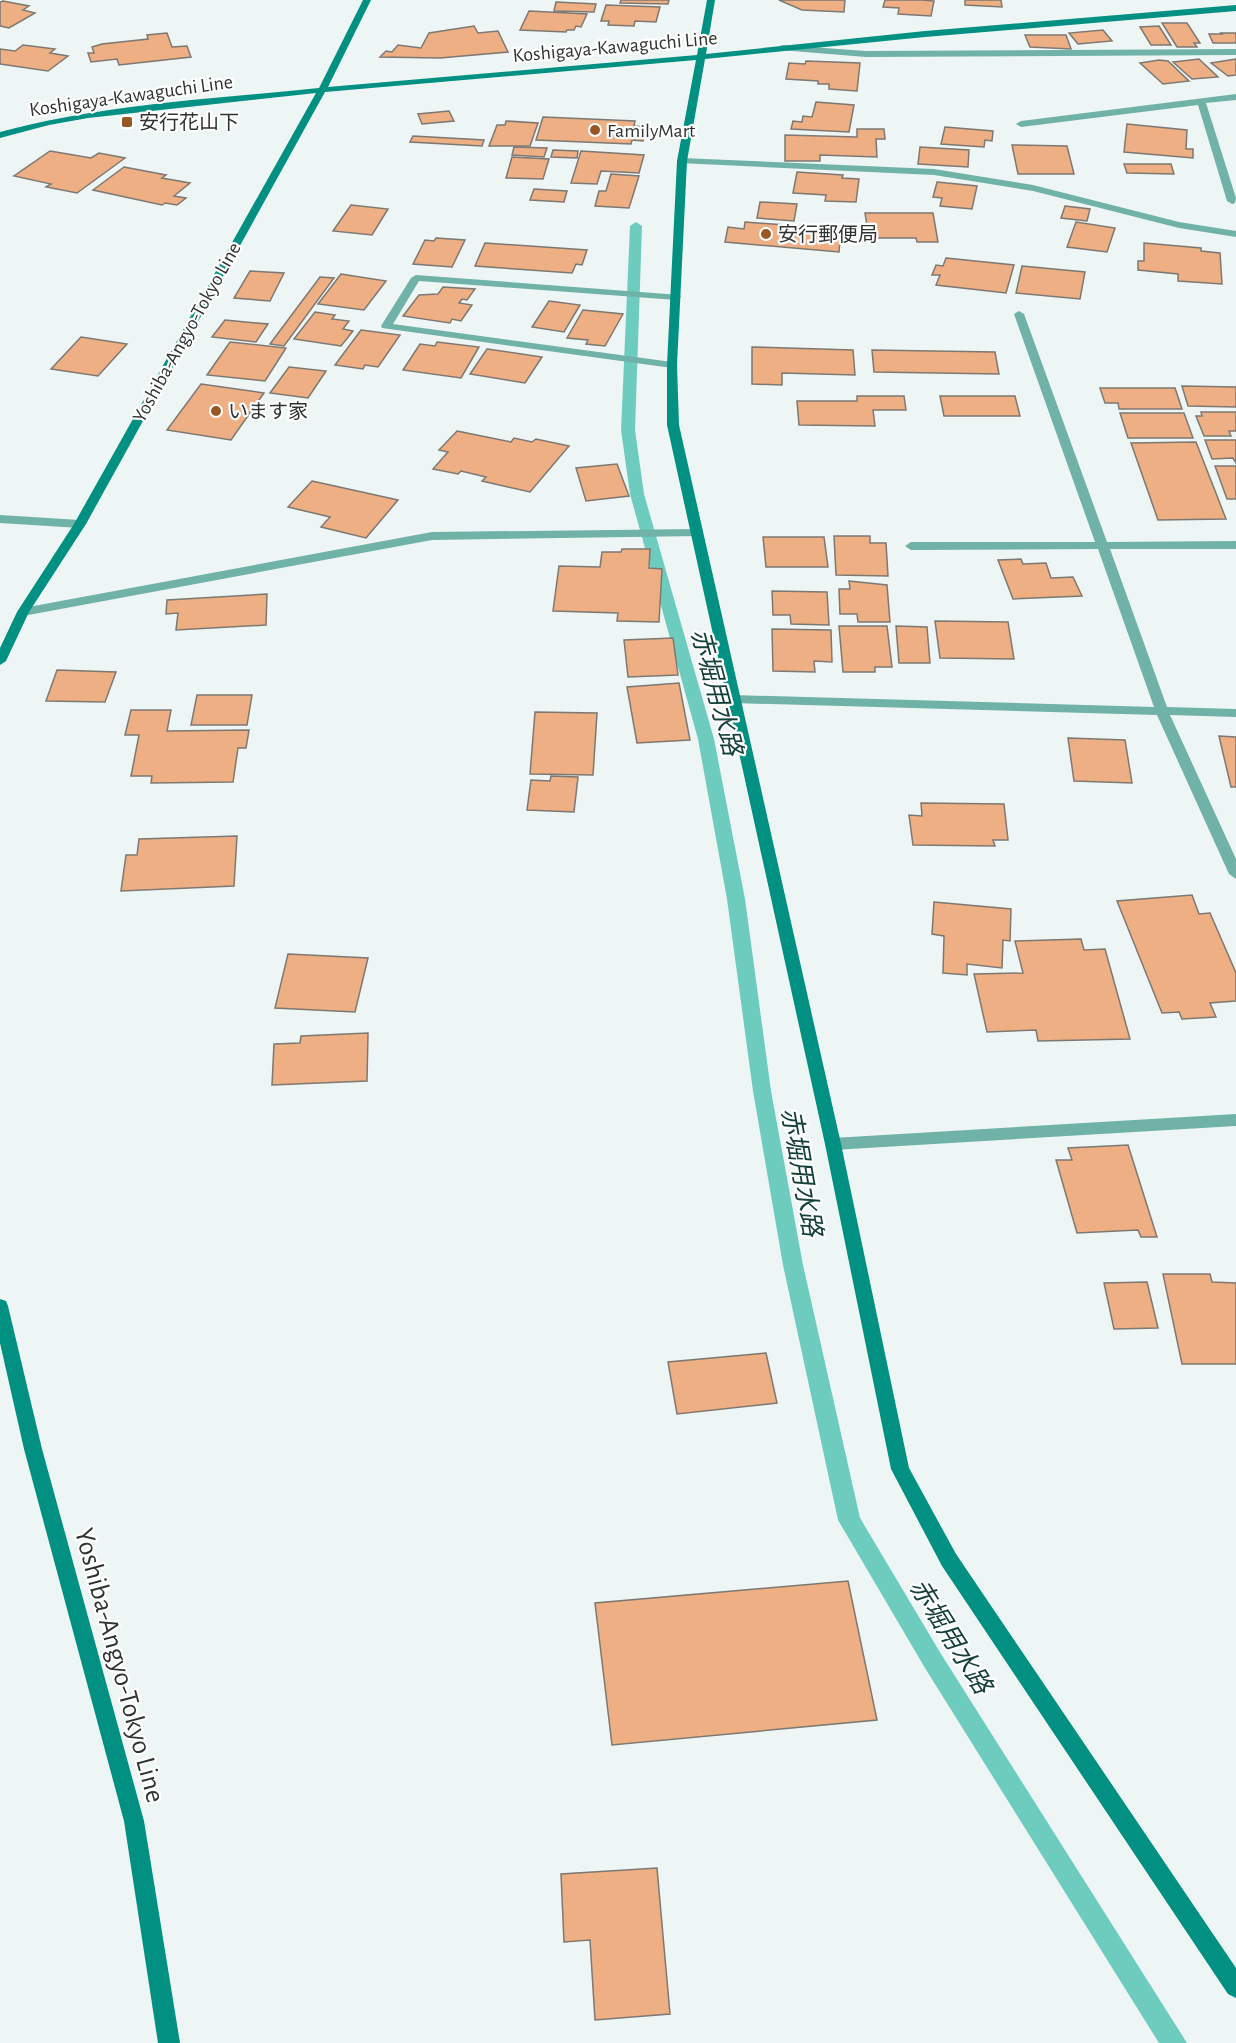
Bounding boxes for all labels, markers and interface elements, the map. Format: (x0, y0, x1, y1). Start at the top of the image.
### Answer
street label: Koshigaya-Kawaguchi Line (512, 28, 718, 66)
street label: Koshigaya-Kawaguchi Line (28, 72, 234, 120)
place label: 安行花山下 (139, 111, 239, 133)
marker: 安行花山下 (120, 115, 134, 129)
place label: FamilyMart (607, 121, 696, 141)
marker: FamilyMart (588, 123, 602, 137)
place label: 安行郵便局 (778, 223, 878, 245)
marker: 安行郵便局 (759, 227, 773, 241)
street label: Yoshiba-Angyo-Tokyo Line (129, 239, 245, 426)
place label: います家 (228, 401, 308, 422)
marker: います家 (209, 404, 223, 418)
water label: 赤堀用水路 (687, 626, 747, 760)
water label: 赤堀用水路 (777, 1106, 826, 1240)
street label: Yoshiba-Angyo-Tokyo Line (69, 1525, 169, 1806)
water label: 赤堀用水路 (905, 1574, 998, 1700)

